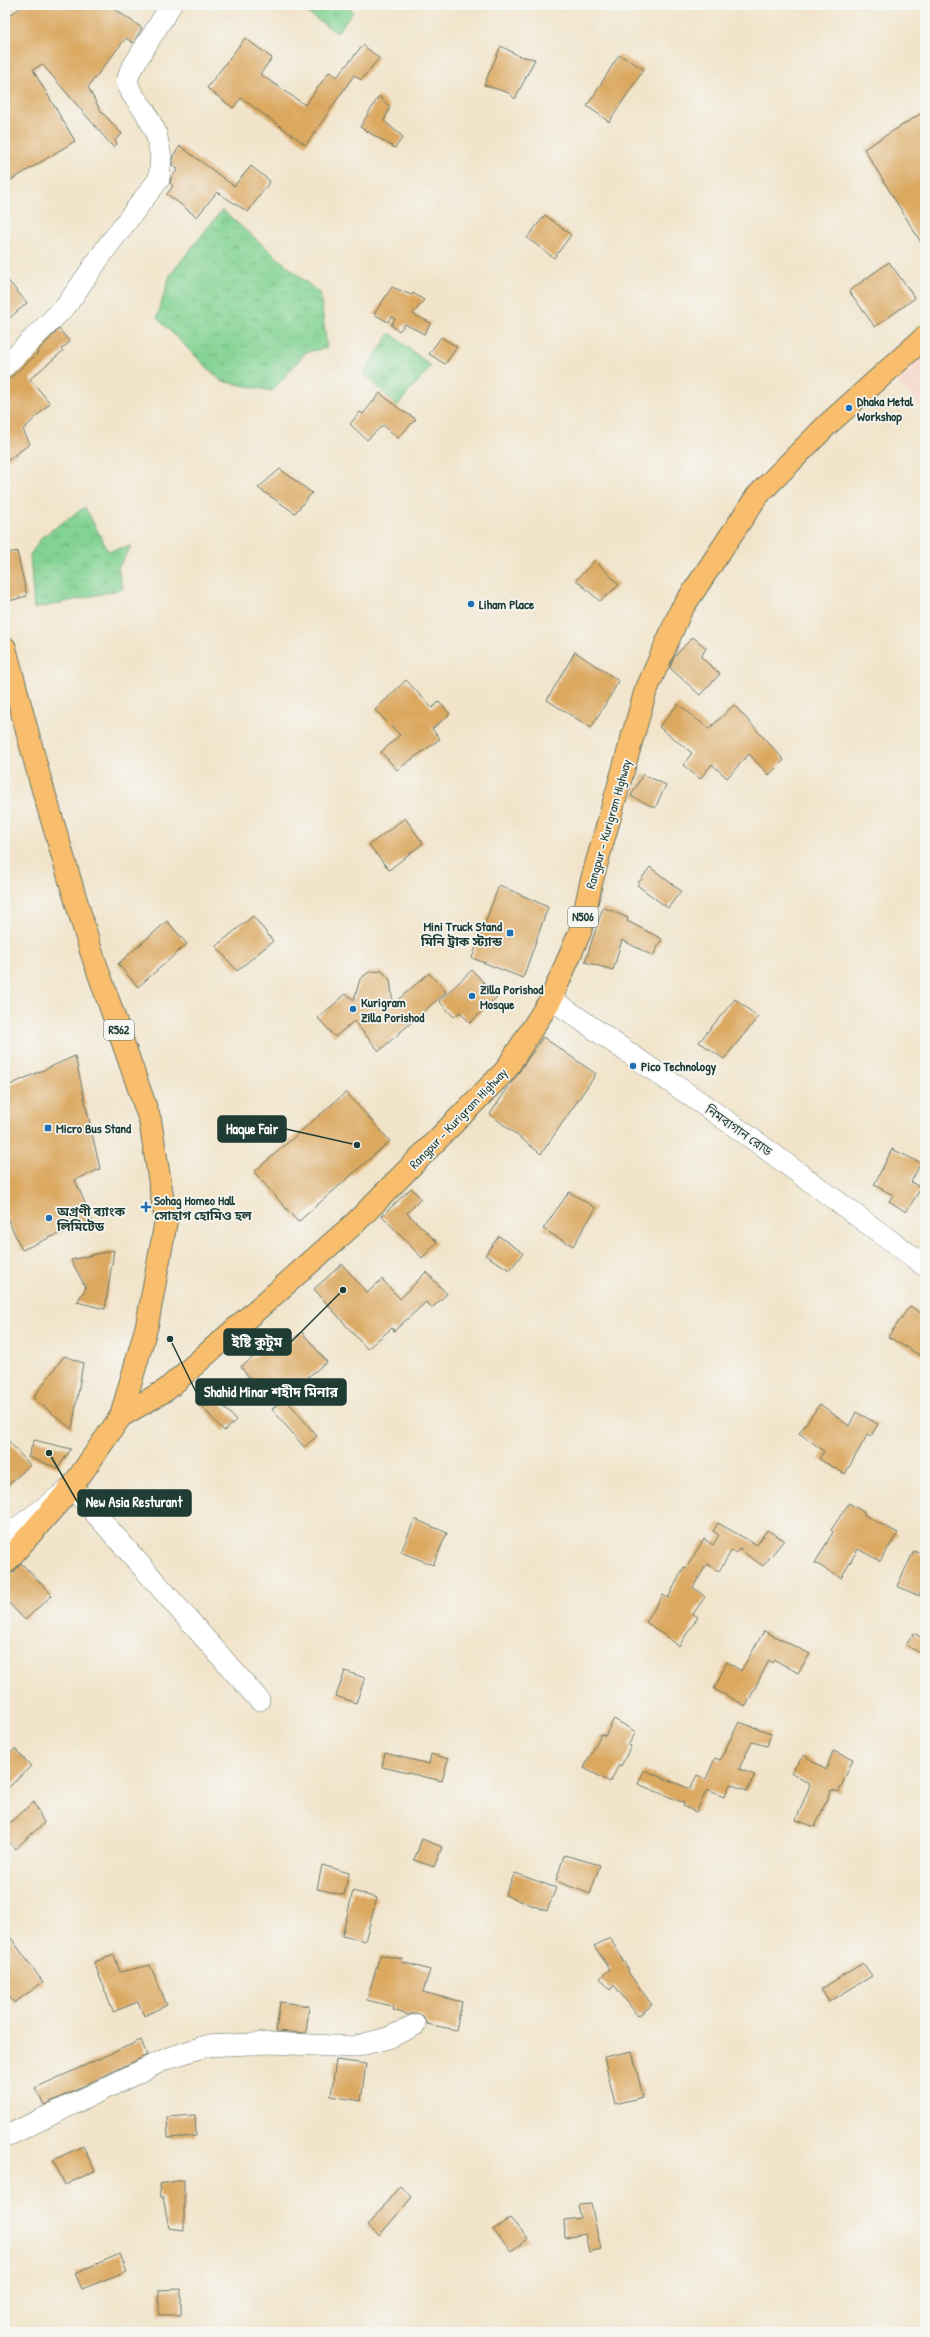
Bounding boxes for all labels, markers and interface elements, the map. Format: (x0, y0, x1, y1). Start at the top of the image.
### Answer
place label: Dhaka Metal Workshop (857, 392, 914, 426)
marker: Dhaka Metal Workshop (844, 403, 854, 413)
place label: Liham Place (479, 595, 535, 613)
marker: Liham Place (466, 599, 476, 609)
street label: Rangpur - Kurigram Highway (581, 757, 635, 891)
road number: N506 (568, 907, 598, 927)
place label: Mini Truck Stand মিনি ট্রাক স্ট্যান্ড (420, 917, 503, 950)
marker: Mini Truck Stand মিনি ট্রাক স্ট্যান্ড (505, 928, 515, 938)
place label: Zilla Porishod Mosque (480, 980, 544, 1014)
marker: Zilla Porishod Mosque (467, 991, 477, 1001)
place label: Kurigram Zilla Porishod (361, 993, 425, 1026)
marker: Kurigram Zilla Porishod (348, 1004, 358, 1014)
road number: R562 (104, 1020, 134, 1040)
place label: Pico Technology (641, 1057, 717, 1076)
marker: Pico Technology (628, 1061, 638, 1071)
street label: Rangpur - Kurigram Highway (405, 1063, 511, 1173)
street label: নিমবাগান রোড (701, 1100, 777, 1160)
callout: Haque Fair (218, 1116, 286, 1142)
place label: Micro Bus Stand (56, 1119, 132, 1137)
text: Haque Fair (226, 1119, 279, 1140)
marker: Micro Bus Stand (43, 1123, 53, 1133)
place label: Sohag Homeo Hall সোহাগ হোমিও হল (154, 1191, 252, 1224)
place label: অগ্রণী ব্যাংক লিমিটেড (56, 1202, 126, 1235)
marker: Sohag Homeo Hall সোহাগ হোমিও হল (141, 1202, 151, 1212)
marker: অগ্রণী ব্যাংক লিমিটেড (44, 1213, 54, 1223)
callout: ইষ্টি কুটুম (224, 1329, 291, 1355)
text: ইষ্টি কুটুম (231, 1332, 283, 1352)
callout: Shahid Minar শহীদ মিনার (196, 1379, 346, 1405)
text: Shahid Minar শহীদ মিনার (204, 1382, 339, 1401)
callout: New Asia Resturant (78, 1490, 191, 1516)
text: New Asia Resturant (86, 1492, 183, 1511)

